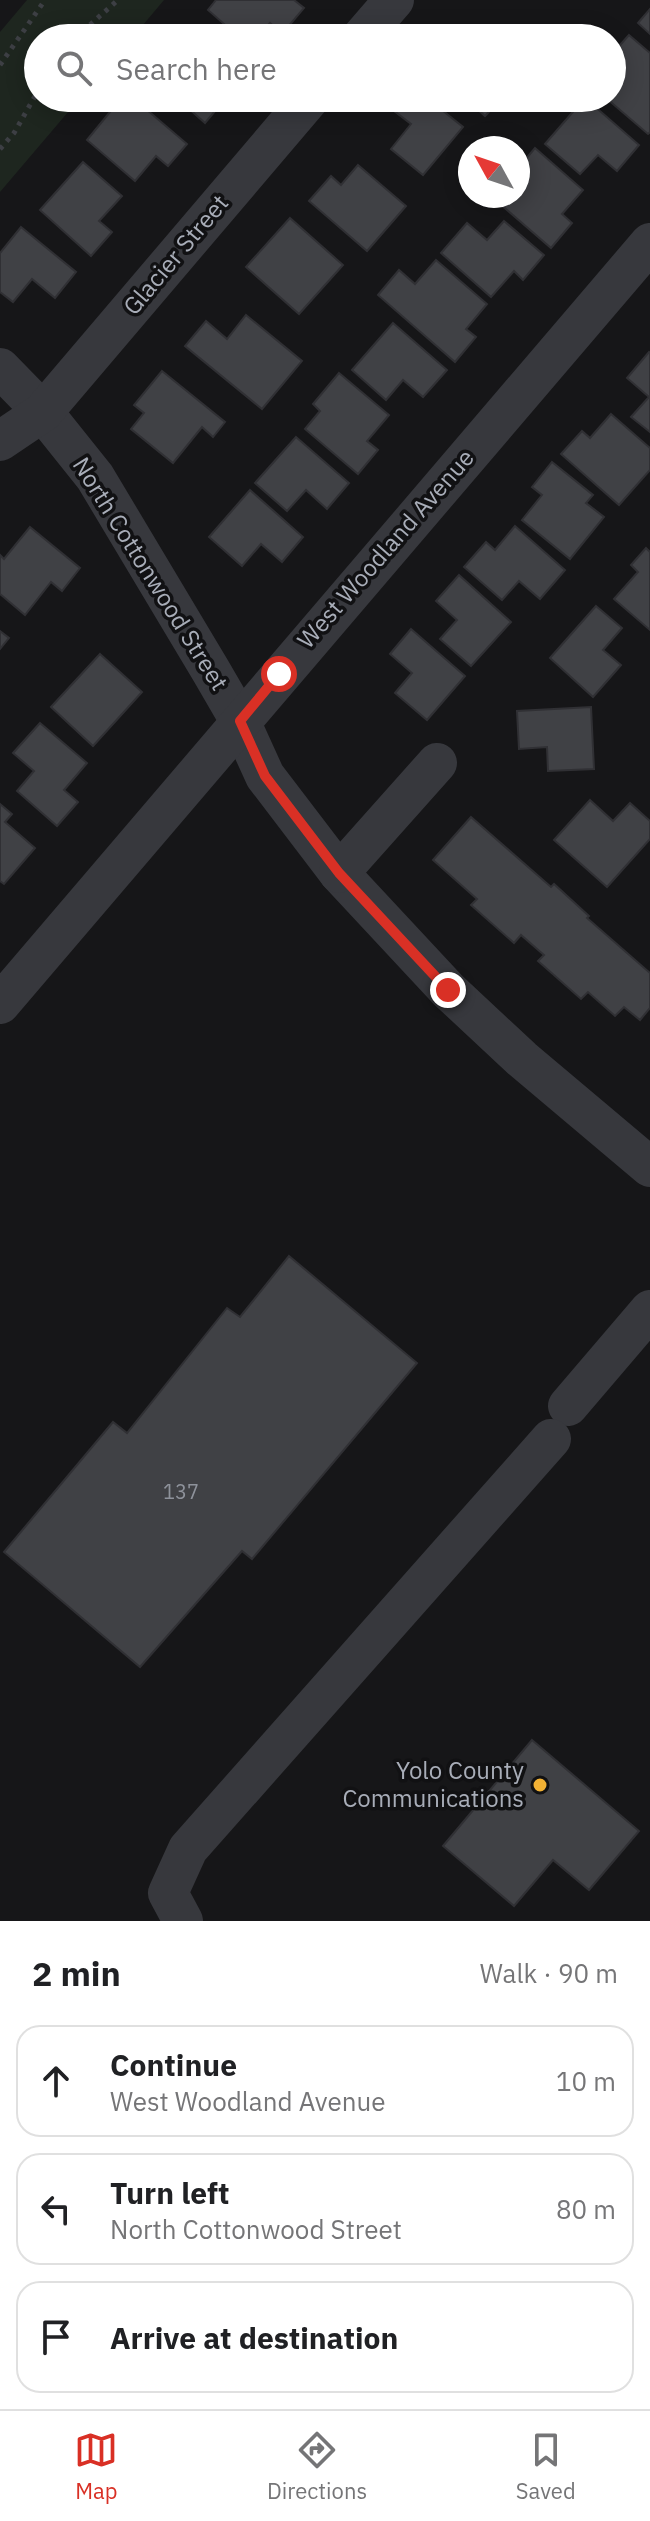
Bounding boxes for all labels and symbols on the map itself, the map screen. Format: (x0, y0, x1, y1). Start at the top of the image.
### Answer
north arrow (458, 136, 530, 208)
street label: Glacier Street (116, 188, 235, 321)
street label: West Woodland Avenue (290, 442, 481, 655)
street label: North Cottonwood Street (66, 451, 236, 696)
route start (261, 656, 297, 692)
route end (430, 972, 466, 1008)
house number: 137 (163, 1478, 199, 1505)
place label: Yolo County Communications (342, 1754, 524, 1814)
marker: Yolo County Communications (531, 1776, 549, 1794)

